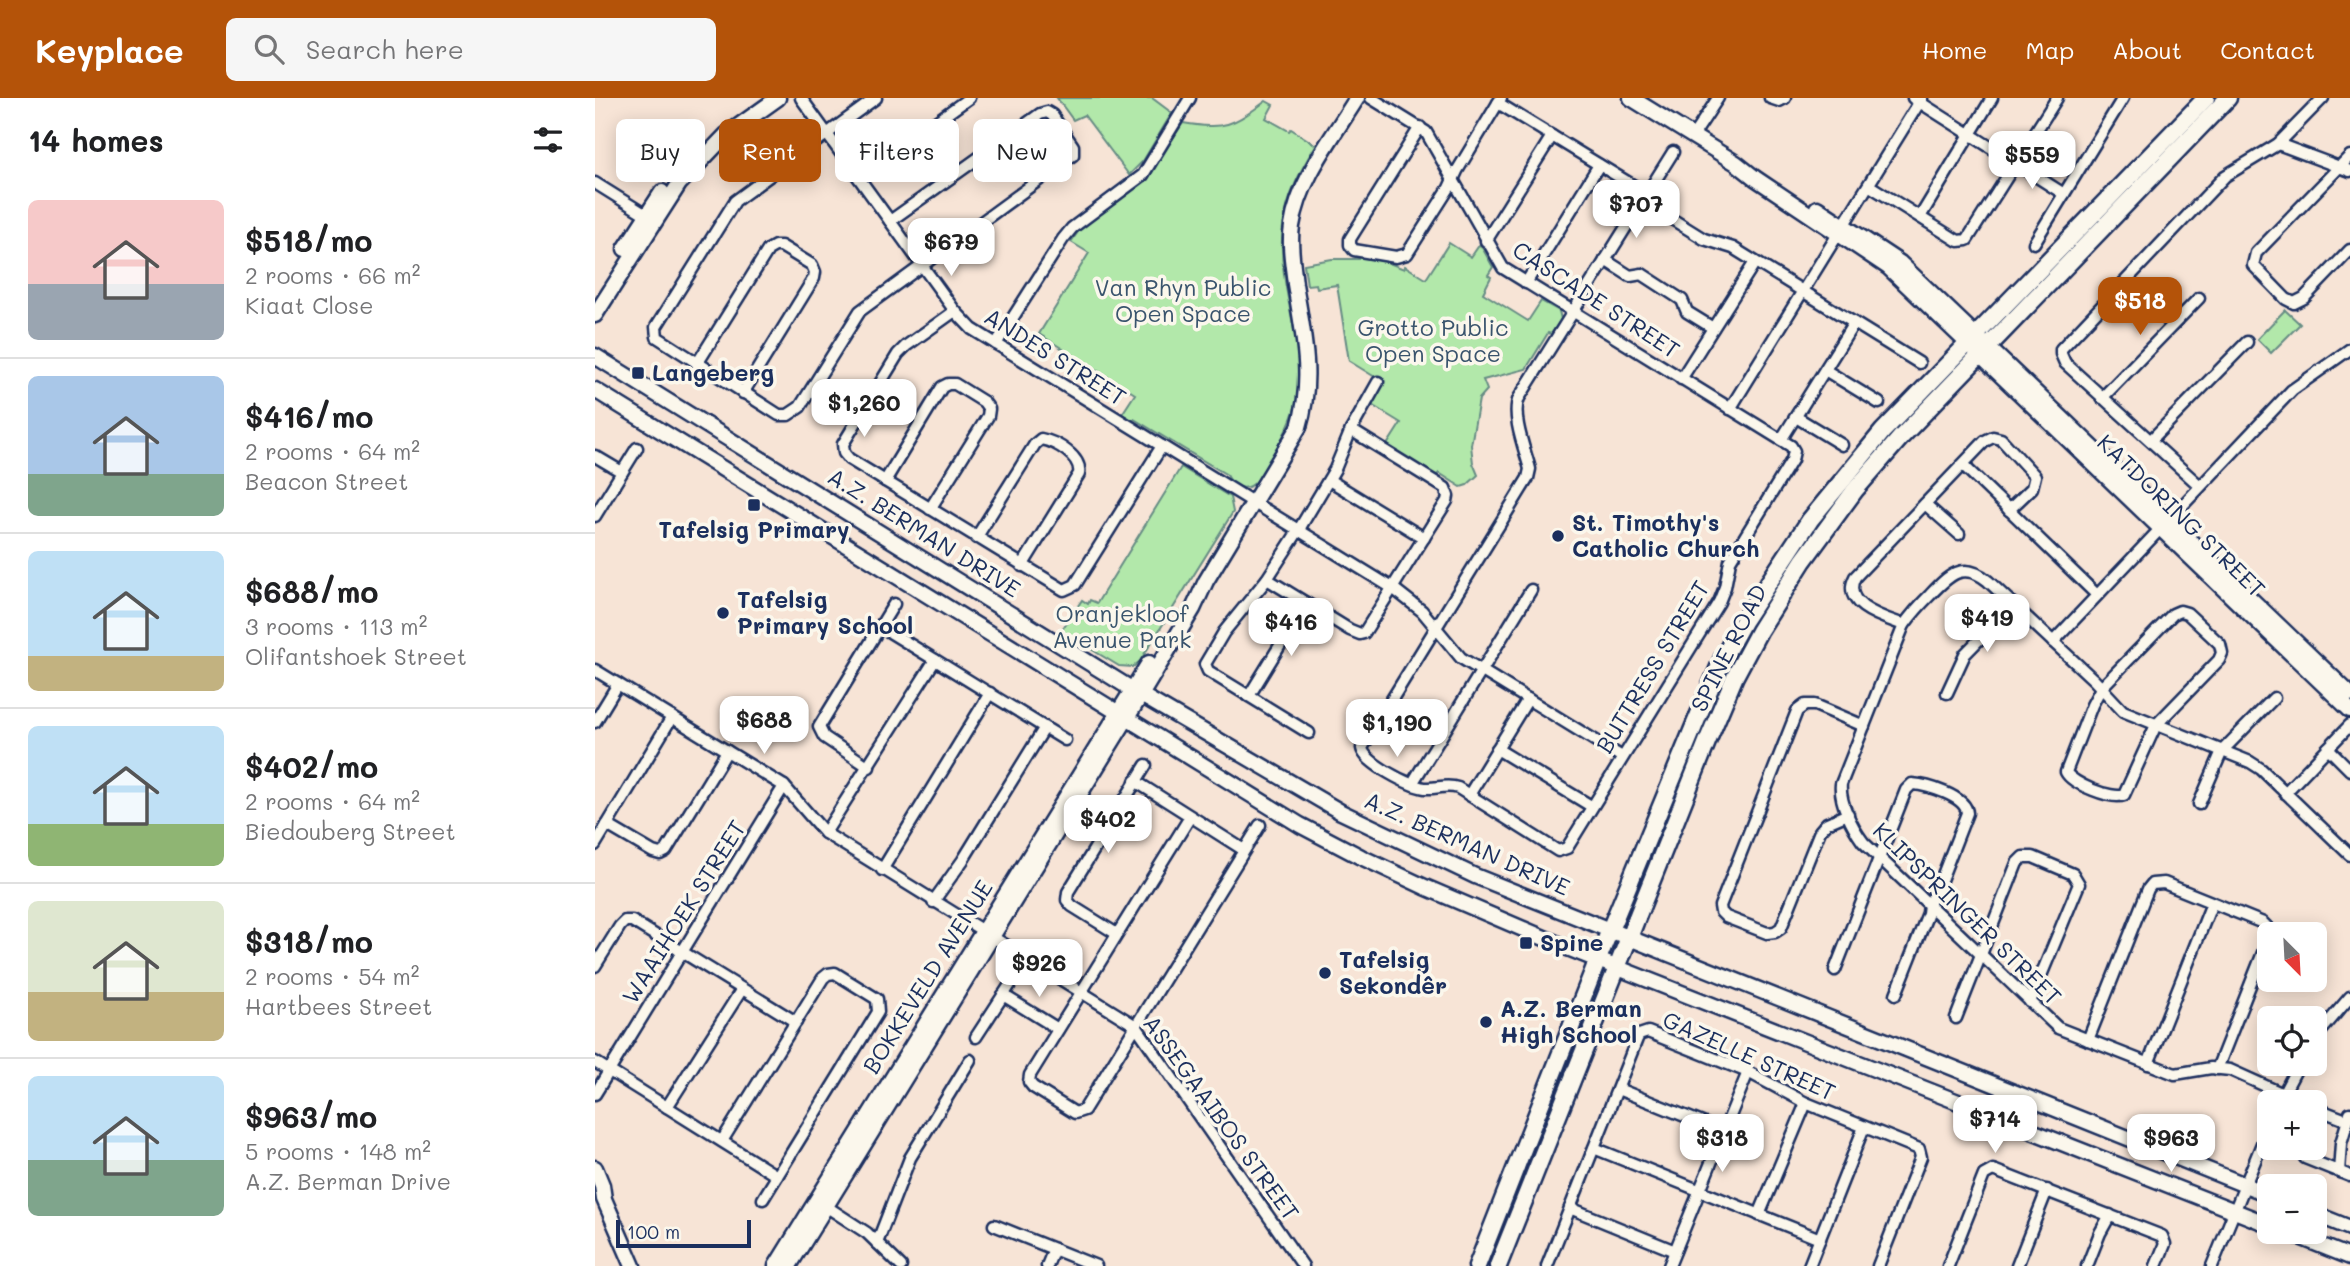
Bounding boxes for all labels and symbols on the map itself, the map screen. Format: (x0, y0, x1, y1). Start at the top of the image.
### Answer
pin: $559 (1991, 132, 2073, 191)
pin: $707 (1595, 180, 1677, 240)
pin: $679 (910, 218, 992, 278)
street label: CASCADE STREET (1507, 234, 1686, 364)
park label: Van Rhyn Public Open Space (1095, 272, 1271, 328)
pin: $518 (2099, 278, 2181, 337)
street label: ANDES STREET (979, 301, 1132, 412)
park label: Grotto Public Open Space (1357, 312, 1509, 368)
place label: Langeberg (652, 357, 774, 387)
marker: Langeberg (630, 365, 646, 381)
pin: $1,260 (807, 380, 921, 439)
street label: KATDORING STREET (2091, 427, 2272, 603)
street label: A.Z. BERMAN DRIVE (823, 461, 1027, 604)
marker: Tafelsig Primary (746, 497, 762, 513)
place label: St. Timothy's Catholic Church (1572, 507, 1759, 563)
place label: Tafelsig Primary (658, 514, 850, 544)
marker: St. Timothy's Catholic Church (1550, 528, 1566, 544)
street label: BUTTRESS STREET (1589, 575, 1716, 758)
street label: SPINE ROAD (1683, 579, 1773, 716)
place label: Tafelsig Primary School (737, 584, 913, 640)
pin: $419 (1946, 594, 2028, 654)
park label: Oranjekloof Avenue Park (1052, 598, 1192, 654)
pin: $416 (1250, 598, 1332, 658)
marker: Tafelsig Primary School (715, 605, 731, 621)
pin: $688 (723, 696, 805, 756)
pin: $1,190 (1340, 700, 1454, 759)
street label: A.Z. BERMAN DRIVE (1360, 784, 1575, 902)
pin: $402 (1067, 796, 1149, 855)
street label: WAAIHOEK STREET (615, 814, 752, 1009)
street label: KLIPSPRINGER STREET (1867, 815, 2068, 1011)
street label: BOKKEVELD AVENUE (855, 874, 999, 1079)
north arrow (2257, 922, 2327, 992)
place label: Spine (1540, 927, 1604, 957)
marker: Spine (1518, 935, 1534, 951)
pin: $926 (998, 940, 1080, 999)
place label: Tafelsig Sekondêr (1339, 944, 1447, 1000)
marker: Tafelsig Sekondêr (1317, 965, 1333, 981)
place label: A.Z. Berman High School (1500, 993, 1642, 1049)
street label: GAZELLE STREET (1658, 1004, 1840, 1107)
street label: ASSEGAAIBOS STREET (1137, 1009, 1306, 1226)
marker: A.Z. Berman High School (1478, 1014, 1494, 1030)
pin: $714 (1954, 1096, 2036, 1155)
pin: $318 (1681, 1114, 1763, 1174)
pin: $963 (2130, 1114, 2212, 1174)
scale bar (616, 1217, 751, 1249)

